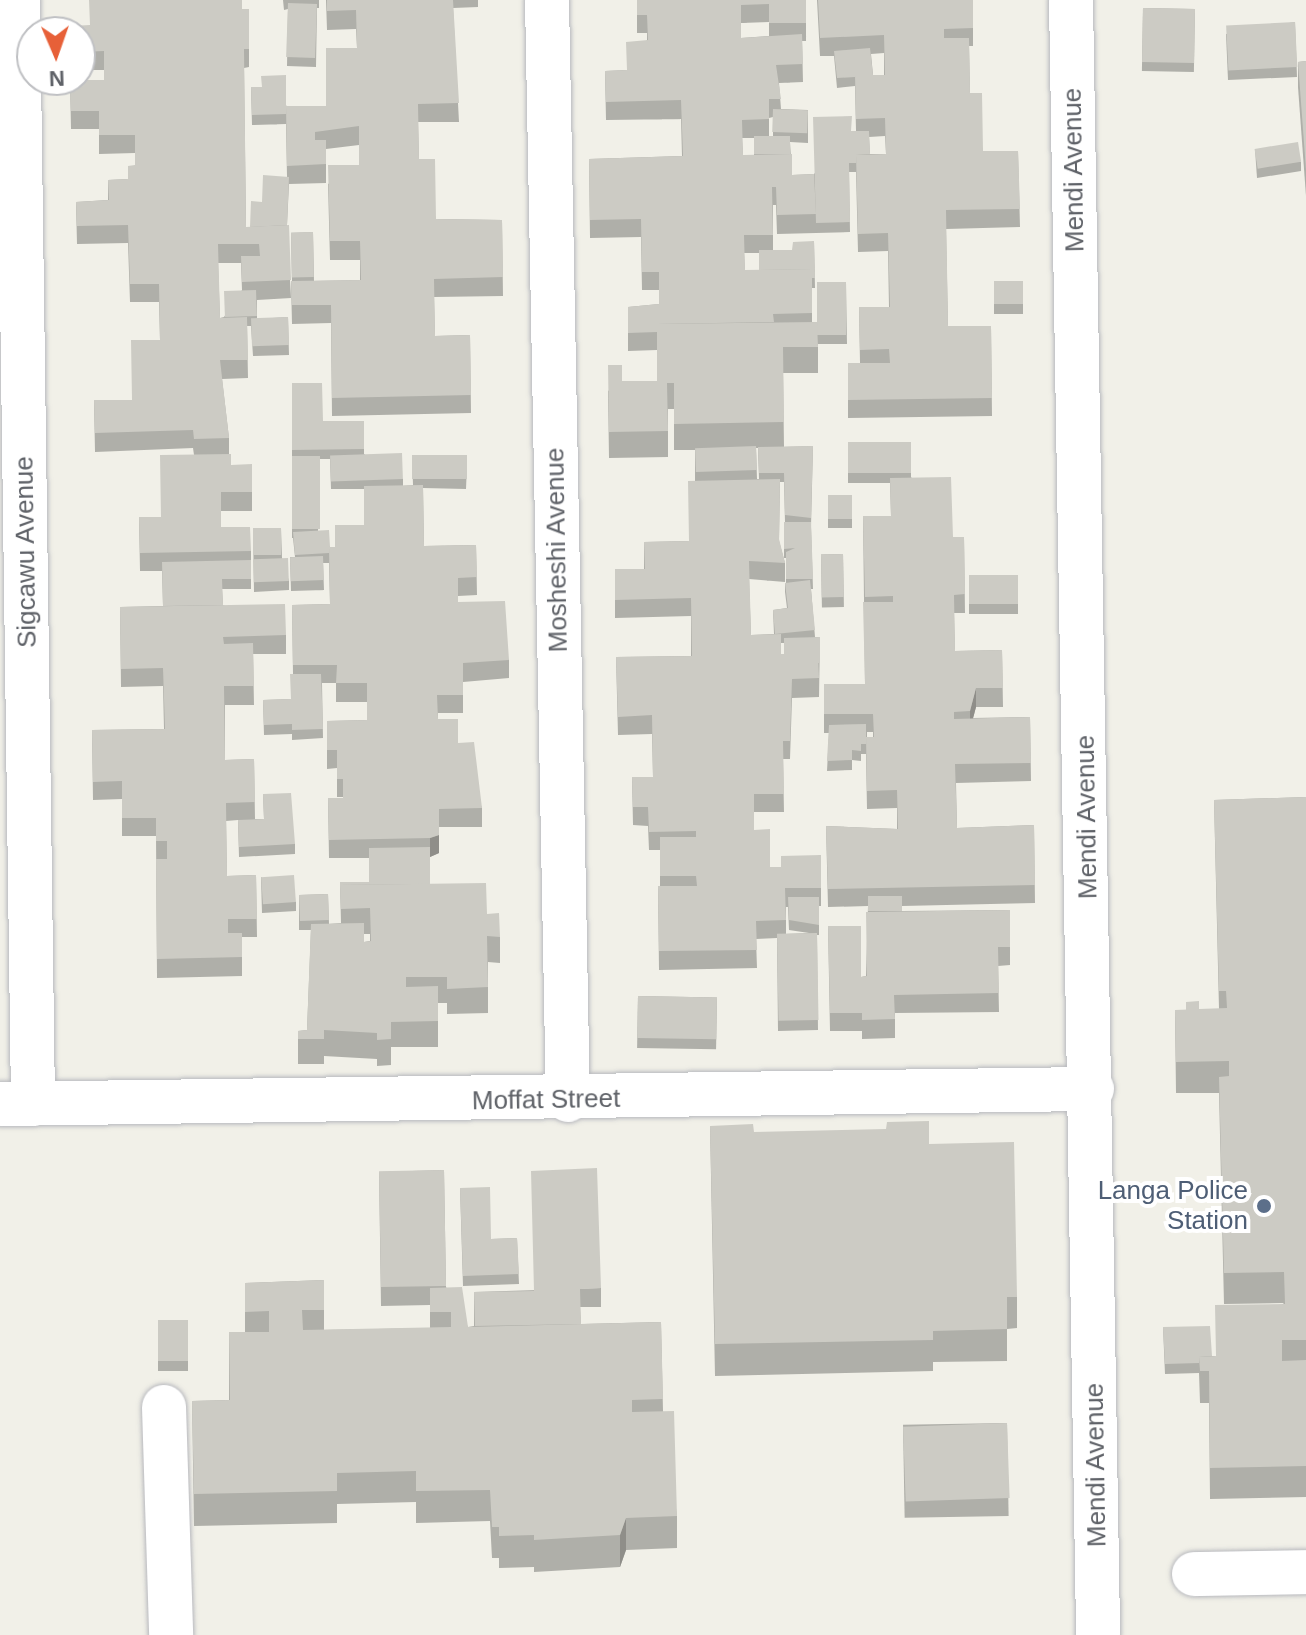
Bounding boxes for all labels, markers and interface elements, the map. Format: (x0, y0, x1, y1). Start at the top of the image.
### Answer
north arrow (16, 16, 96, 96)
text: N (48, 66, 65, 91)
street label: Mendi Avenue (1057, 87, 1091, 253)
street label: Mosheshi Avenue (540, 447, 574, 653)
street label: Sigcawu Avenue (9, 455, 43, 649)
street label: Mendi Avenue (1070, 734, 1104, 900)
street label: Moffat Street (472, 1083, 620, 1117)
place label: Langa Police Station (1098, 1175, 1248, 1236)
marker: Langa Police Station (1255, 1197, 1273, 1215)
street label: Mendi Avenue (1079, 1382, 1113, 1548)

